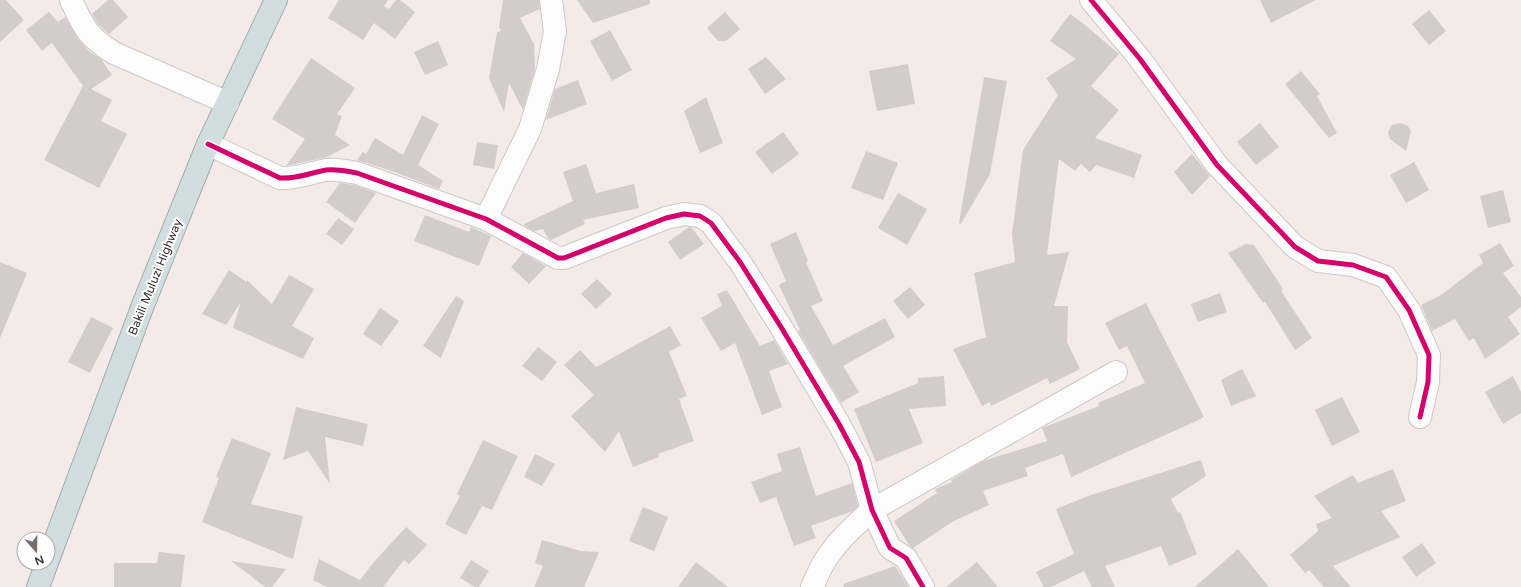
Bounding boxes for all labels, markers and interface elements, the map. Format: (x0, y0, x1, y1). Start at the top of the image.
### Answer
street label: Bakili Muluzi Highway (125, 216, 185, 337)
north arrow (16, 531, 56, 571)
text: N (33, 552, 46, 568)

